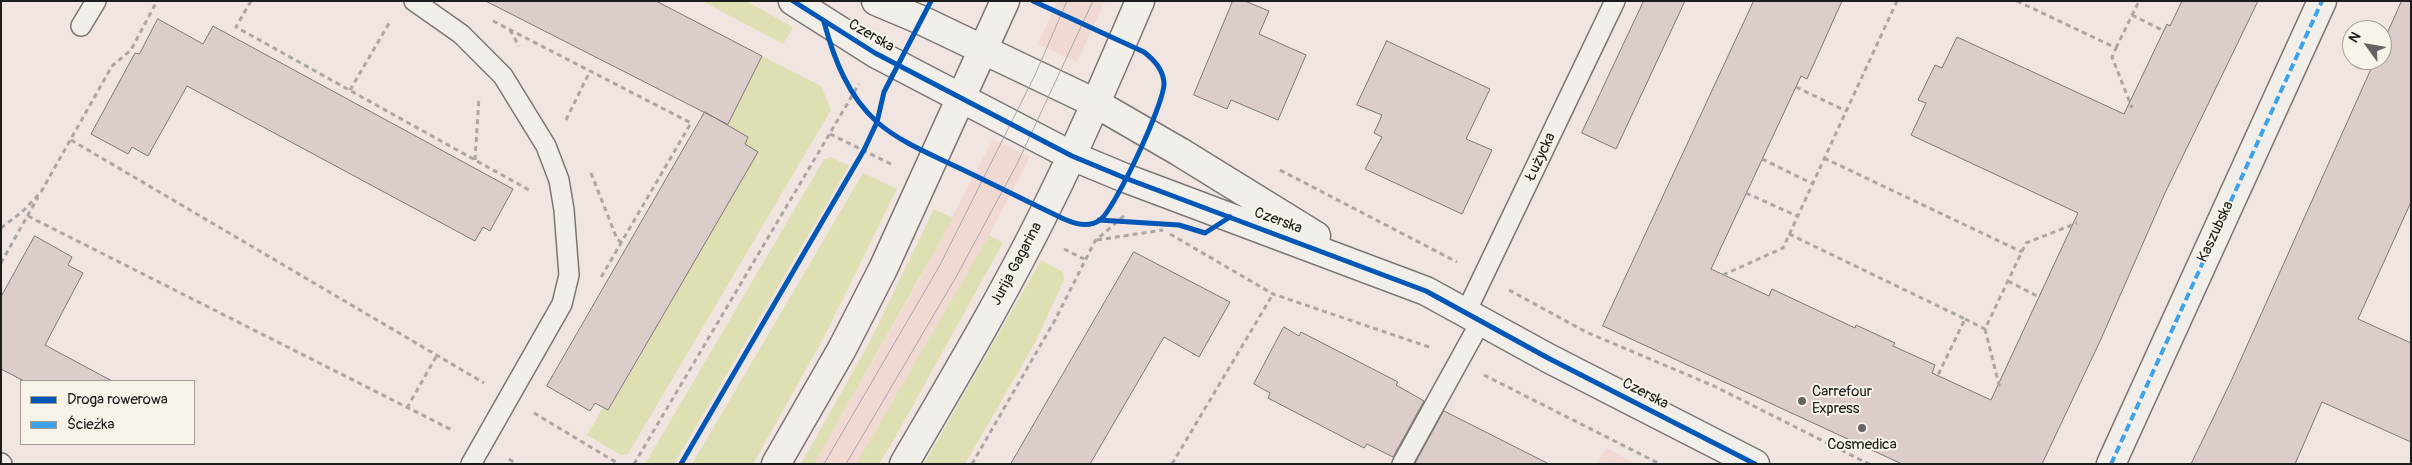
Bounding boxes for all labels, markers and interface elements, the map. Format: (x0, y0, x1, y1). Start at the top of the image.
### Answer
street label: Czerska (845, 16, 897, 56)
north arrow (2342, 20, 2392, 70)
text: N (2345, 29, 2364, 46)
street label: Łużycka (1522, 130, 1560, 184)
street label: Kaszubska (2194, 199, 2238, 265)
street label: Czerska (1252, 204, 1304, 238)
street label: Jurija Gagarina (988, 219, 1046, 309)
street label: Czerska (1619, 375, 1671, 413)
legend (20, 380, 195, 445)
place label: Carrefour Express (1812, 383, 1872, 418)
text: Droga rowerowa (67, 390, 168, 409)
marker: Carrefour Express (1796, 395, 1808, 407)
text: Ścieżka (67, 415, 115, 434)
marker: Cosmedica (1856, 422, 1868, 434)
place label: Cosmedica (1827, 436, 1897, 454)

